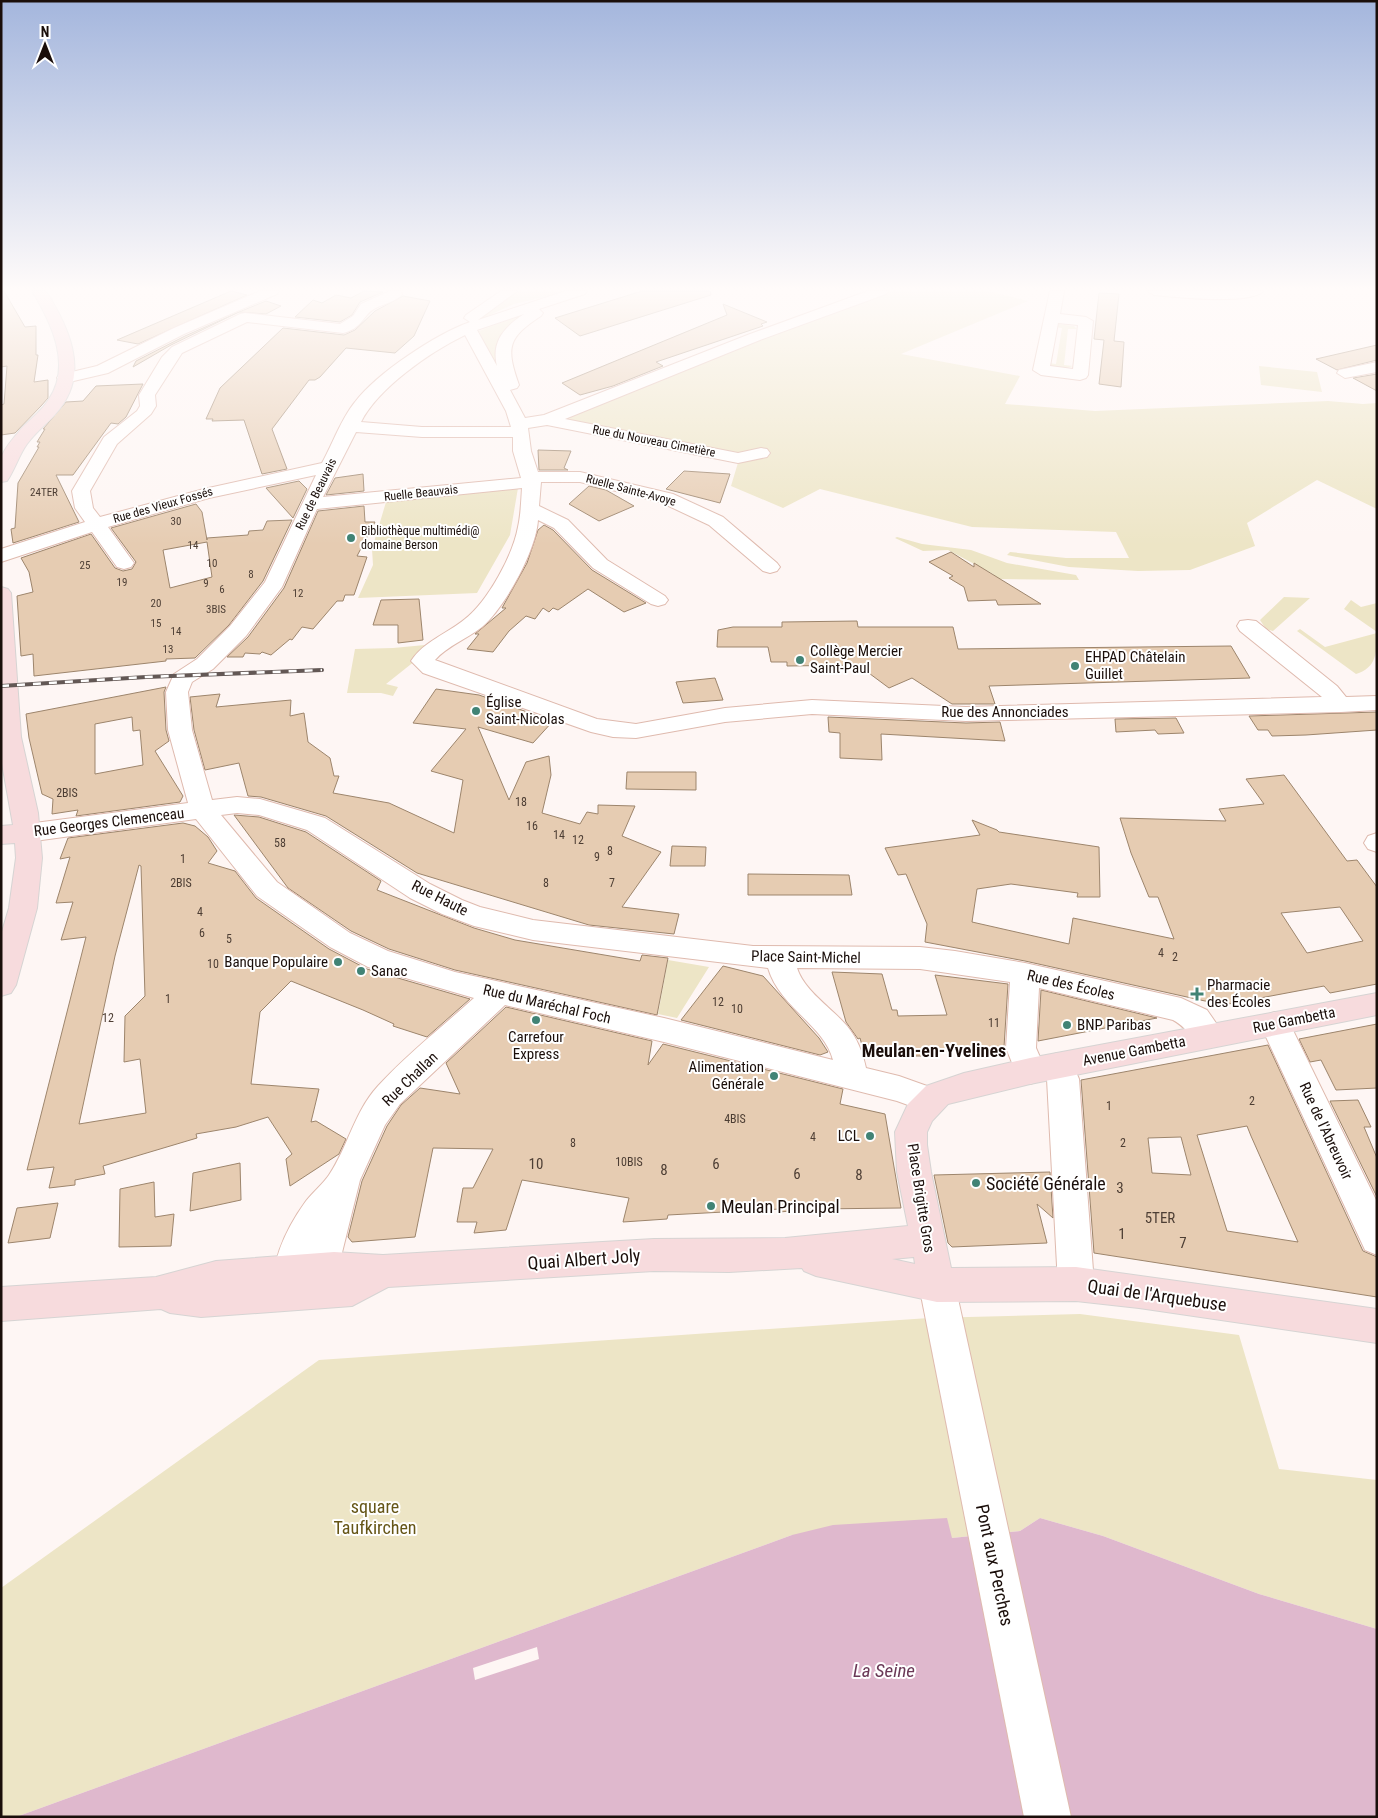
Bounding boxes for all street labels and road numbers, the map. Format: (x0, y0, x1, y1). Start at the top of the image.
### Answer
street label: Rue du Nouveau Cimetière (591, 422, 717, 460)
street label: Rue de Beauvais (293, 456, 339, 532)
street label: Ruelle Sainte-Avoye (584, 471, 678, 509)
street label: Ruelle Beauvais (383, 482, 459, 504)
street label: Rue des Vieux Fossés (112, 484, 214, 526)
street label: Rue des Annonciades (941, 703, 1069, 721)
street label: Rue Georges Clemenceau (33, 804, 185, 840)
street label: Rue Haute (409, 876, 471, 920)
street label: Place Saint-Michel (751, 947, 861, 967)
street label: Rue des Écoles (1025, 966, 1117, 1004)
street label: Rue du Maréchal Foch (481, 981, 613, 1027)
street label: Rue Gambetta (1251, 1003, 1337, 1037)
street label: Avenue Gambetta (1081, 1032, 1187, 1070)
street label: Rue Challan (379, 1048, 441, 1110)
street label: Rue de l'Abreuvoir (1296, 1079, 1357, 1183)
street label: Place Brigitte Gros (903, 1142, 939, 1254)
street label: Quai Albert Joly (527, 1245, 642, 1273)
street label: Quai de l'Arquebuse (1086, 1275, 1228, 1315)
street label: Pont aux Perches (972, 1502, 1018, 1628)

